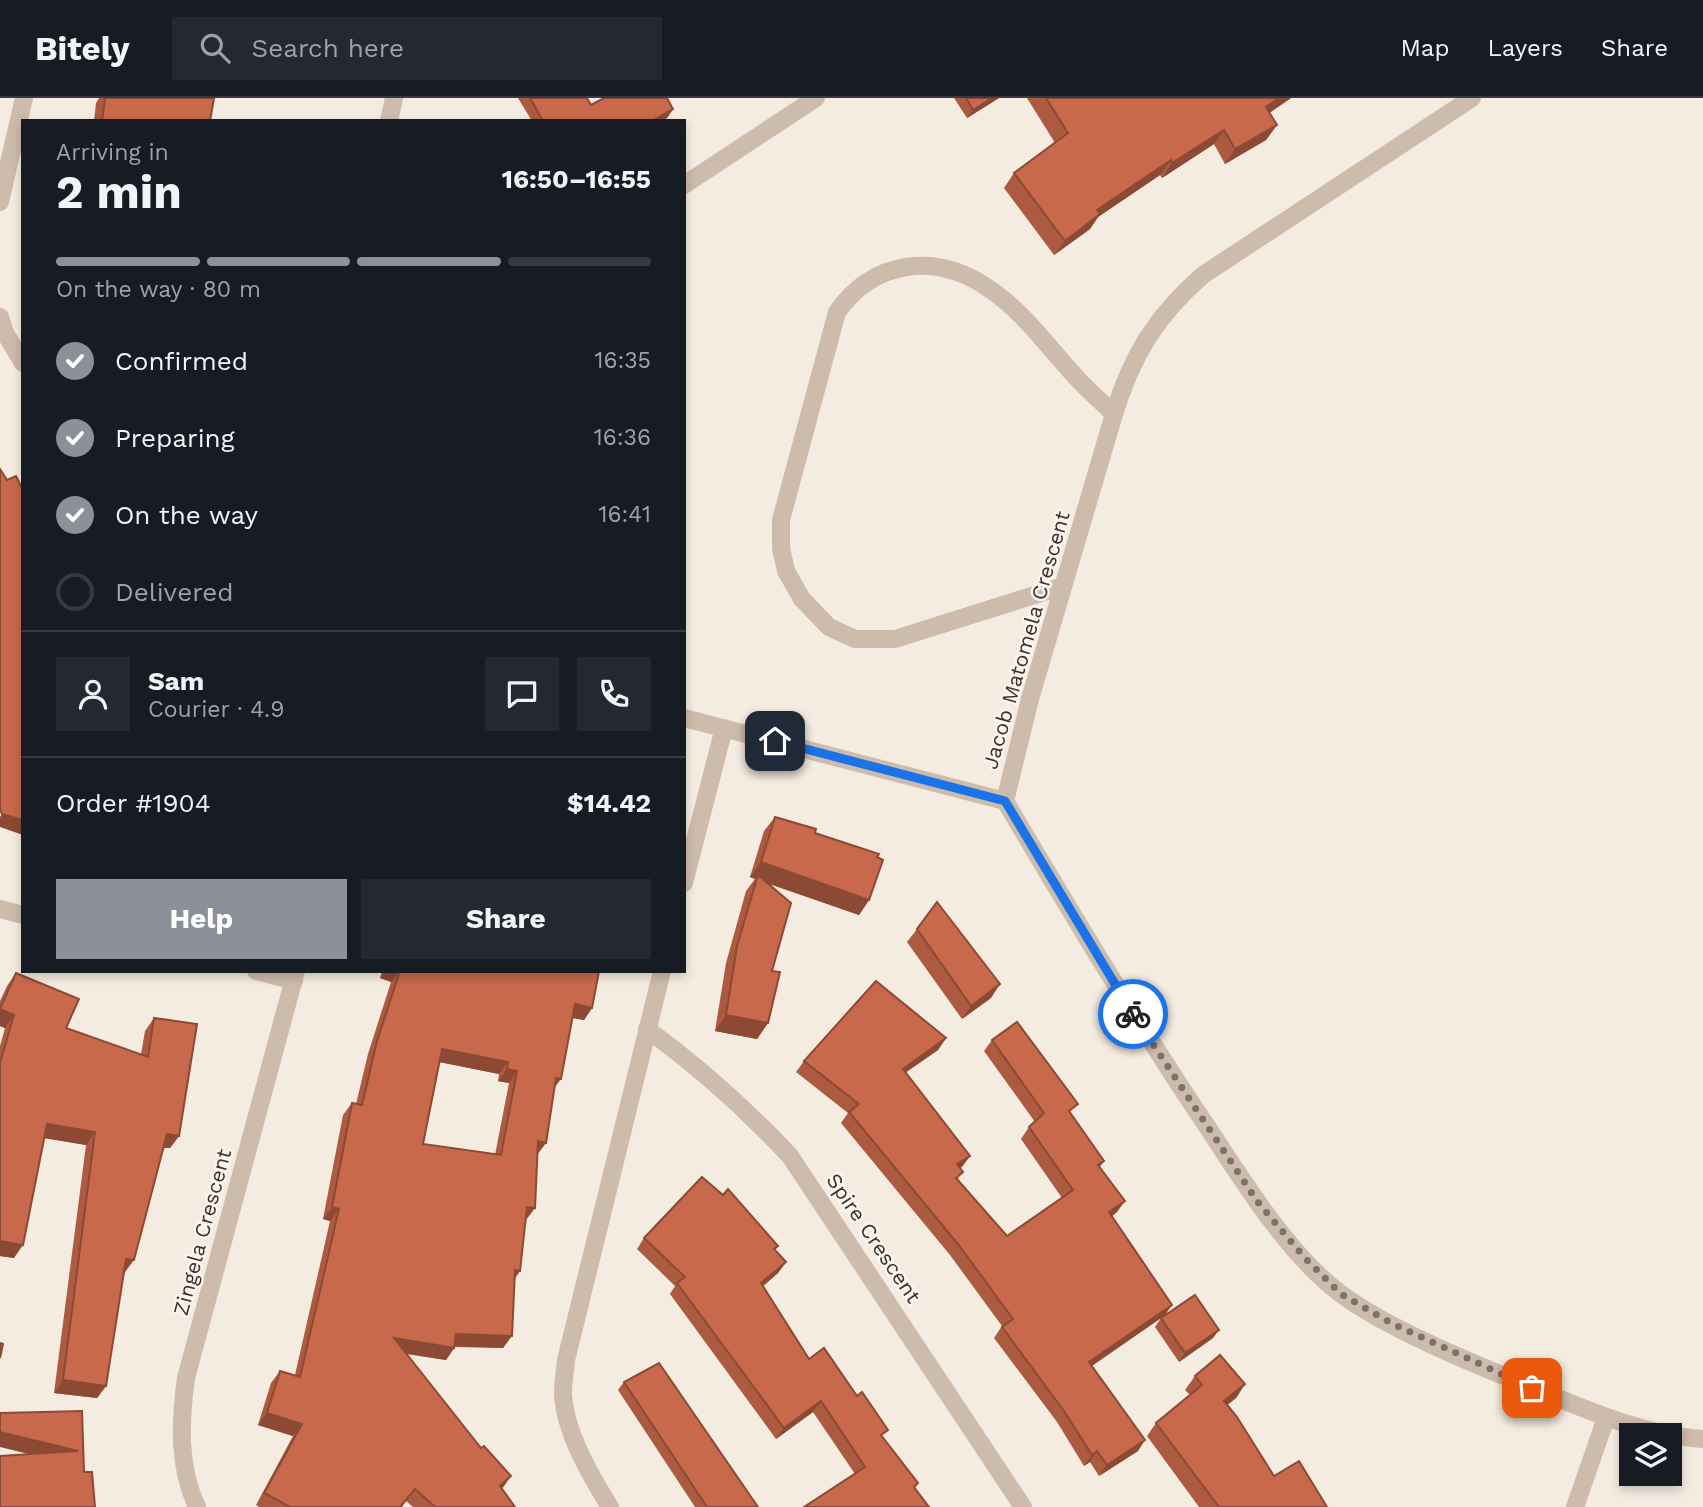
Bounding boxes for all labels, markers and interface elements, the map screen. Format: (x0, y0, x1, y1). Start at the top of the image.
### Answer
search box (172, 17, 662, 80)
text: Bitely (35, 29, 130, 68)
icon: search (196, 29, 234, 67)
text: Search here (252, 33, 404, 63)
text: Map (1401, 34, 1449, 62)
text: Layers (1487, 34, 1563, 62)
text: Share (1601, 34, 1668, 62)
text: Arriving in (56, 139, 169, 166)
text: 16:50–16:55 (502, 164, 651, 194)
text: 2 min (56, 165, 182, 219)
text: On the way · 80 m (56, 276, 261, 303)
icon: check (56, 342, 94, 380)
text: Confirmed (115, 346, 248, 376)
text: 16:35 (594, 347, 651, 374)
icon: check (56, 419, 94, 457)
text: Preparing (115, 423, 235, 453)
text: 16:36 (594, 424, 651, 451)
icon: check (56, 496, 94, 534)
text: On the way (115, 500, 258, 530)
text: 16:41 (599, 501, 651, 528)
street label: Jacob Matomela Crescent (977, 508, 1075, 772)
text: Delivered (115, 577, 234, 607)
button: person (56, 657, 130, 731)
button: chat (485, 657, 559, 731)
button: phone (577, 657, 651, 731)
text: Sam (148, 666, 204, 696)
text: Courier · 4.9 (148, 696, 284, 723)
pin (745, 711, 805, 771)
icon: home (756, 722, 794, 760)
text: Order #1904 (56, 788, 211, 818)
text: $14.42 (567, 788, 651, 818)
button: Help (56, 879, 347, 959)
button: Share (361, 879, 651, 959)
courier (1098, 979, 1168, 1049)
icon: bike (1114, 995, 1152, 1033)
street label: Zingela Crescent (168, 1146, 236, 1318)
street label: Spire Crescent (821, 1168, 927, 1308)
pin (1502, 1358, 1562, 1418)
icon: bag (1513, 1369, 1551, 1407)
map controls (1619, 1423, 1682, 1486)
button: layers (1619, 1423, 1682, 1486)

